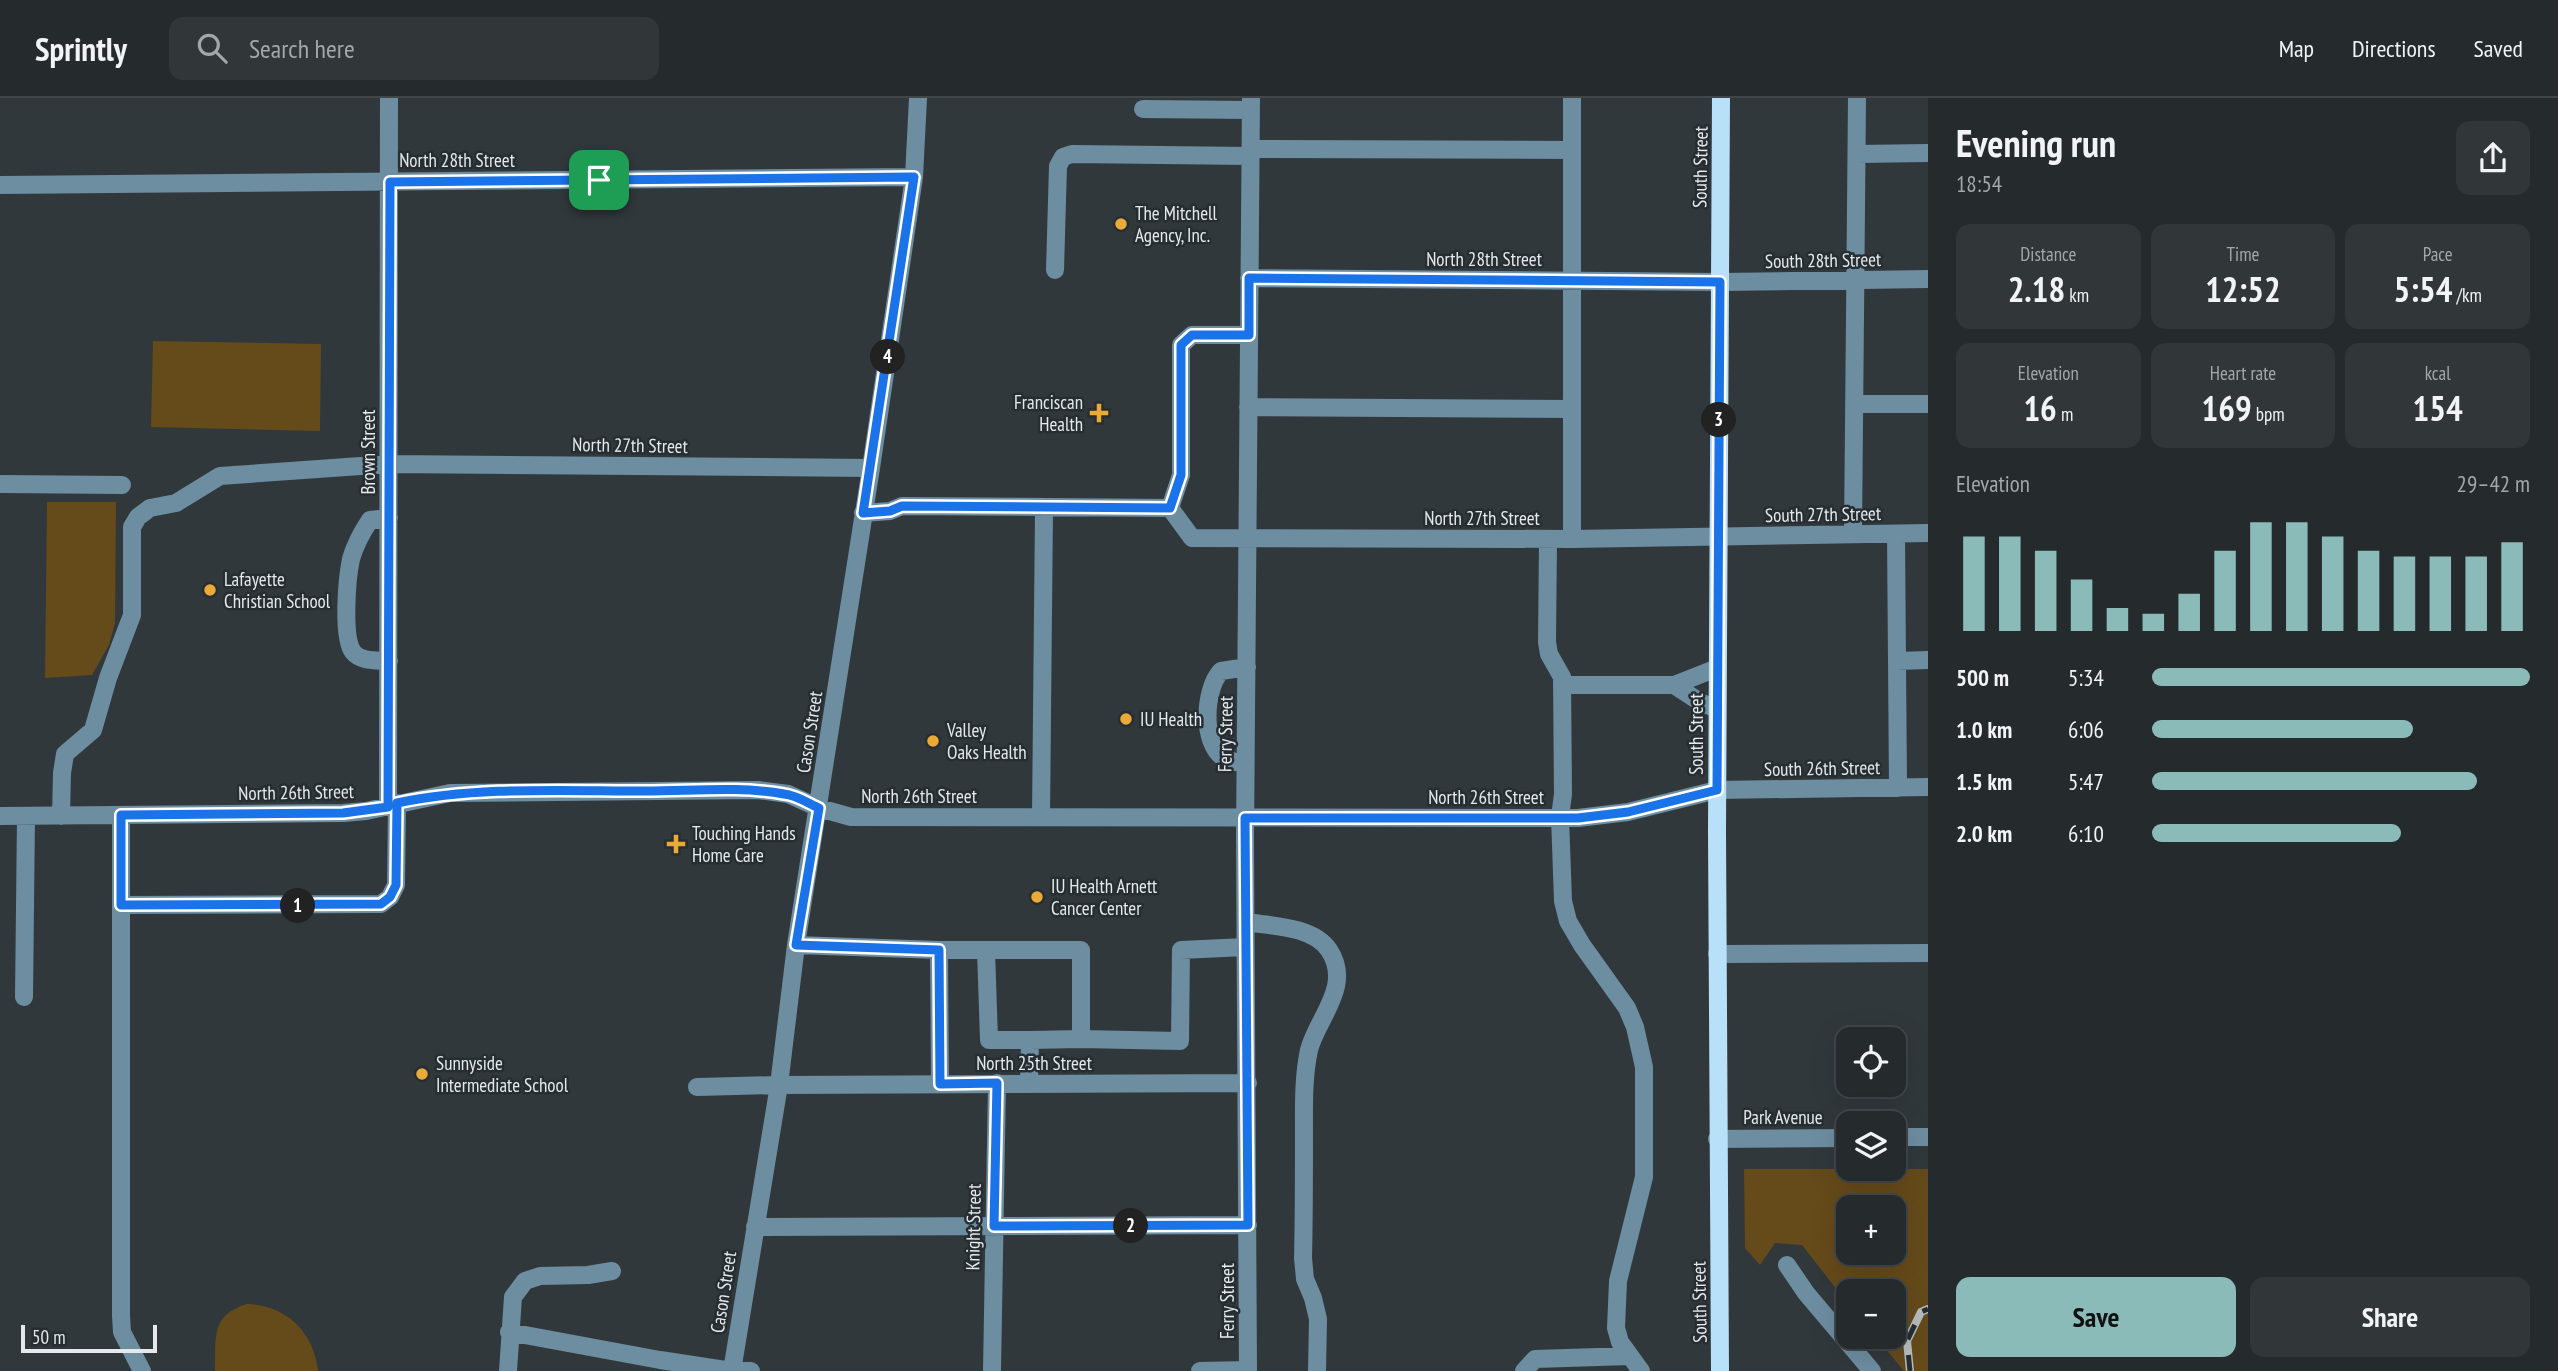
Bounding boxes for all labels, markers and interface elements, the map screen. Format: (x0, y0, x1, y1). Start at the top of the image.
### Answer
search box (169, 17, 659, 80)
text: Sprintly (35, 27, 127, 70)
icon: search (193, 29, 231, 67)
text: Search here (249, 32, 355, 65)
text: Map (2279, 33, 2314, 64)
text: Directions (2352, 33, 2436, 64)
text: Saved (2474, 33, 2523, 64)
text: Evening run (1956, 118, 2116, 167)
button: share (2456, 121, 2530, 195)
street label: South Street (1687, 125, 1713, 208)
street label: North 28th Street (399, 148, 516, 172)
pin (569, 150, 629, 210)
icon: arrive (580, 161, 618, 199)
text: 18:54 (1956, 169, 2002, 198)
place label: The Mitchell Agency, Inc. (1135, 201, 1217, 247)
marker: The Mitchell Agency, Inc. (1113, 216, 1129, 232)
text: Distance (2020, 242, 2076, 266)
text: Time (2227, 242, 2259, 266)
text: Pace (2423, 242, 2453, 266)
street label: North 28th Street (1426, 247, 1543, 271)
street label: South 28th Street (1765, 247, 1882, 273)
text: 2.18 (2008, 266, 2065, 312)
text: 12:52 (2205, 266, 2281, 312)
text: 5:54 (2393, 266, 2452, 312)
text: km (2065, 283, 2089, 307)
text: /km (2452, 283, 2482, 307)
pin: 4 (870, 340, 906, 374)
text: 4 (883, 344, 892, 368)
text: Elevation (2018, 361, 2079, 385)
text: Heart rate (2210, 361, 2276, 385)
text: kcal (2425, 361, 2451, 385)
text: 16 (2023, 385, 2057, 431)
text: 169 (2201, 385, 2252, 431)
text: 154 (2413, 385, 2463, 431)
place label: Franciscan Health (1014, 390, 1083, 436)
pin: 3 (1702, 402, 1736, 438)
text: m (2057, 402, 2073, 426)
text: bpm (2252, 402, 2285, 426)
marker: Franciscan Health (1089, 403, 1109, 423)
text: 3 (1714, 407, 1723, 431)
street label: Brown Street (356, 409, 380, 495)
street label: North 27th Street (572, 432, 689, 458)
text: Elevation (1956, 469, 2030, 498)
text: 29–42 m (2457, 469, 2530, 498)
street label: South 27th Street (1765, 501, 1882, 527)
street label: North 27th Street (1424, 506, 1541, 530)
place label: Lafayette Christian School (224, 567, 331, 613)
marker: Lafayette Christian School (202, 582, 218, 598)
text: 500 m (1956, 663, 2009, 692)
text: 5:34 (2068, 663, 2104, 692)
street label: Cason Street (791, 689, 827, 775)
street label: South Street (1684, 692, 1708, 775)
street label: Ferry Street (1212, 695, 1238, 772)
place label: IU Health (1140, 707, 1202, 731)
marker: IU Health (1118, 711, 1134, 727)
text: 1.0 km (1956, 715, 2012, 744)
text: 6:06 (2068, 715, 2104, 744)
place label: Valley Oaks Health (946, 718, 1027, 764)
marker: Valley Oaks Health (925, 733, 941, 749)
street label: South 26th Street (1764, 755, 1881, 781)
text: 1.5 km (1956, 767, 2012, 796)
text: 5:47 (2068, 767, 2104, 796)
street label: North 26th Street (238, 779, 355, 805)
street label: North 26th Street (861, 784, 978, 808)
street label: North 26th Street (1428, 785, 1545, 809)
text: 2.0 km (1956, 819, 2012, 848)
text: 6:10 (2068, 819, 2104, 848)
place label: Touching Hands Home Care (692, 821, 796, 867)
marker: Touching Hands Home Care (666, 834, 686, 854)
place label: IU Health Arnett Cancer Center (1051, 874, 1158, 920)
pin: 1 (280, 888, 316, 924)
marker: IU Health Arnett Cancer Center (1029, 889, 1045, 905)
text: 1 (293, 893, 302, 917)
map controls (1836, 1027, 1906, 1349)
button: locate (1836, 1027, 1906, 1097)
place label: Sunnyside Intermediate School (436, 1051, 569, 1097)
street label: North 25th Street (976, 1051, 1093, 1075)
marker: Sunnyside Intermediate School (414, 1066, 430, 1082)
street label: Park Avenue (1743, 1105, 1823, 1129)
button: layers (1836, 1111, 1906, 1181)
street label: Knight Street (960, 1183, 986, 1270)
button: + (1836, 1195, 1906, 1265)
pin: 2 (1114, 1208, 1148, 1244)
text: 2 (1126, 1213, 1135, 1237)
street label: Cason Street (705, 1249, 741, 1335)
street label: South Street (1686, 1260, 1712, 1343)
street label: Ferry Street (1215, 1262, 1239, 1339)
button: Save (1956, 1277, 2236, 1357)
button: Share (2250, 1277, 2530, 1357)
button: − (1836, 1279, 1906, 1349)
scale bar (21, 1322, 158, 1354)
text: 50 m (32, 1325, 66, 1349)

